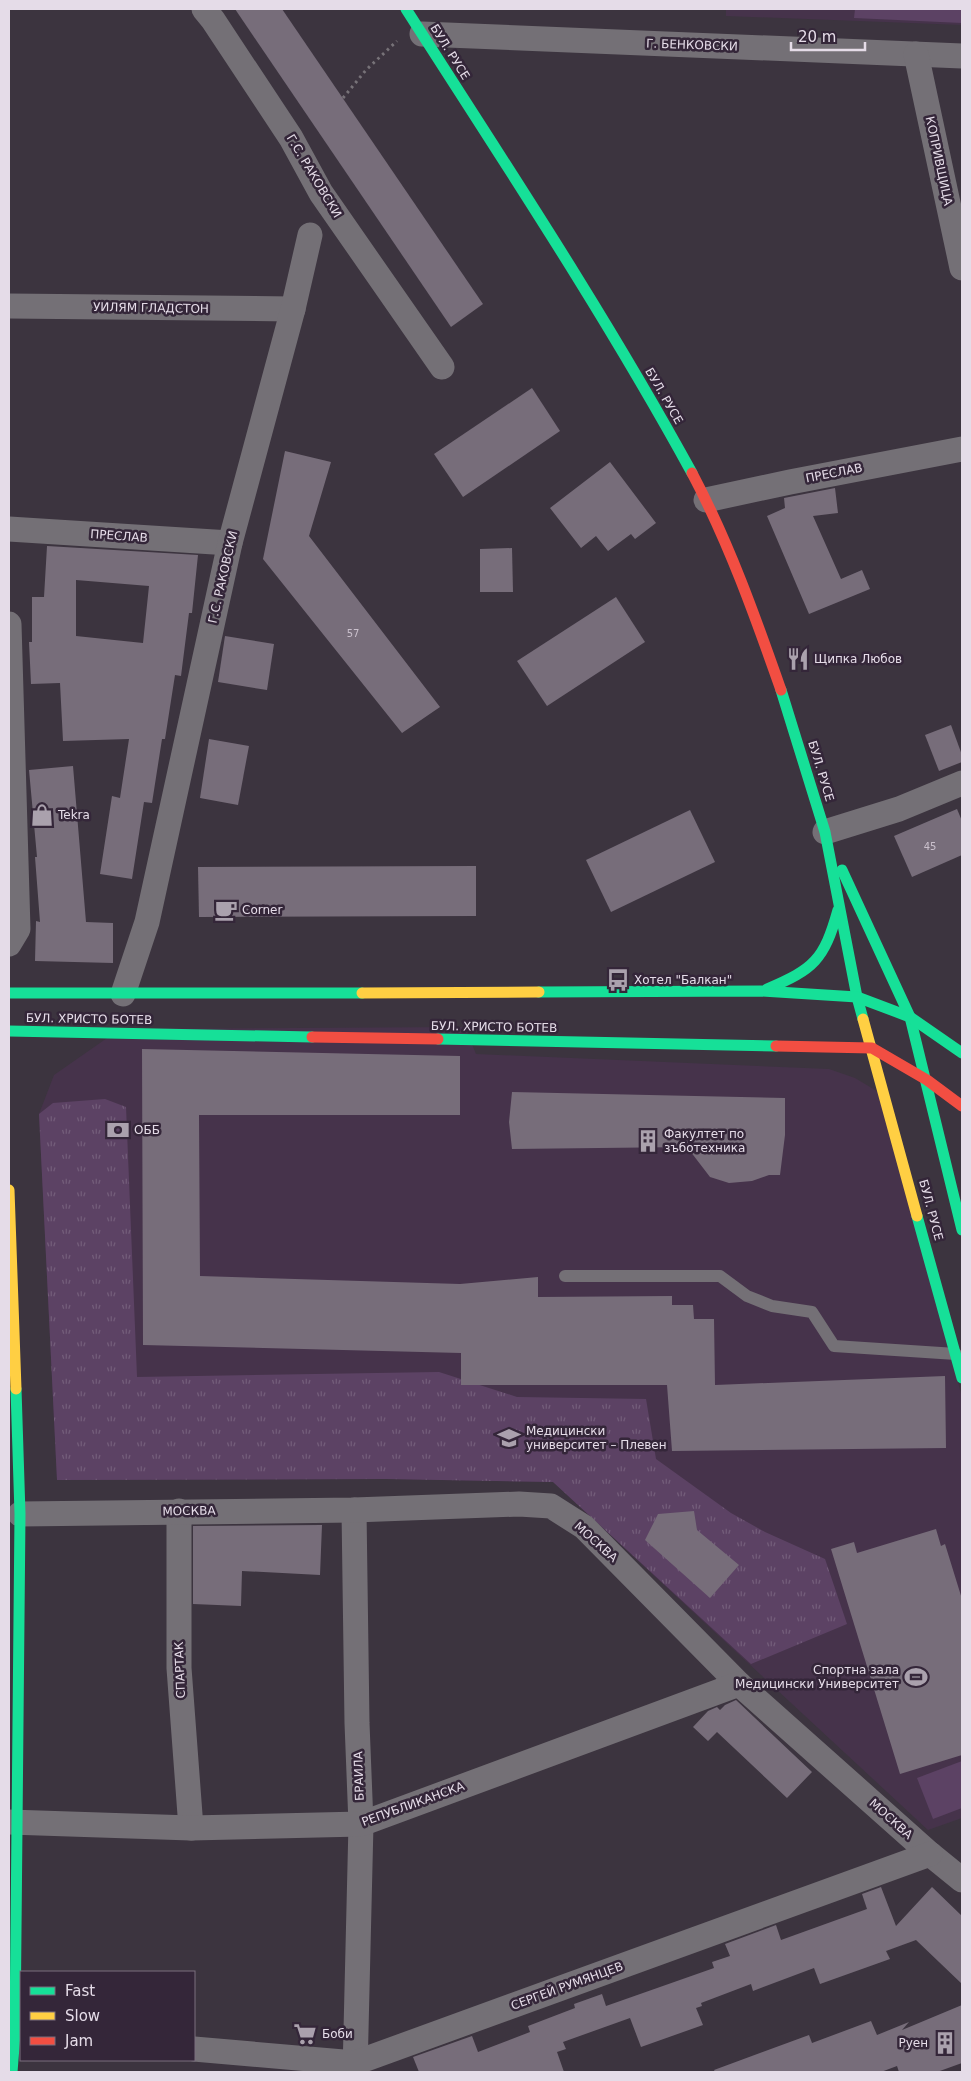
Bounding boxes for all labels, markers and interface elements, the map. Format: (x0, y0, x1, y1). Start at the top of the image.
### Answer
scale bar (791, 20, 865, 52)
street label: БУЛ. РУСЕ (427, 22, 473, 82)
text: 20 m (798, 28, 836, 46)
street label: Г. БЕНКОВСКИ (646, 36, 738, 54)
street label: КОПРИВЩИЦА (923, 115, 955, 208)
street label: Г.С. РАКОВСКИ (284, 132, 344, 220)
street label: УИЛЯМ ГЛАДСТОН (93, 300, 209, 316)
street label: БУЛ. РУСЕ (642, 365, 686, 427)
street label: ПРЕСЛАВ (804, 461, 864, 485)
street label: ПРЕСЛАВ (90, 527, 148, 545)
street label: Г.С. РАКОВСКИ (206, 529, 240, 625)
house number: 57 (347, 628, 359, 639)
restaurant icon: Щипка Любов (785, 646, 811, 672)
place label: Щипка Любов (814, 652, 902, 666)
street label: БУЛ. РУСЕ (805, 739, 837, 803)
shop icon: Tekra (29, 802, 55, 828)
place label: Tekra (57, 808, 90, 822)
house number: 45 (924, 841, 936, 852)
cafe icon: Corner (213, 897, 239, 923)
place label: Corner (242, 903, 282, 917)
bus stop icon: Хотел "Балкан" (605, 967, 631, 993)
place label: Хотел "Балкан" (634, 973, 732, 987)
street label: БУЛ. ХРИСТО БОТЕВ (26, 1011, 152, 1027)
street label: БУЛ. ХРИСТО БОТЕВ (431, 1019, 557, 1035)
bank icon: ОББ (105, 1117, 131, 1143)
place label: ОББ (134, 1123, 160, 1137)
place label: Факултет по зъботехника (664, 1127, 745, 1155)
building icon: Факултет по зъботехника (635, 1128, 661, 1154)
street label: БУЛ. РУСЕ (916, 1178, 946, 1242)
place label: Медицински университет – Плевен (526, 1424, 667, 1452)
school or university icon: Медицински университет – Плевен (496, 1425, 522, 1451)
street label: МОСКВА (162, 1504, 216, 1518)
street label: МОСКВА (572, 1519, 621, 1566)
street label: СПАРТАК (172, 1641, 188, 1699)
place label: Спортна зала Медицински Университет (735, 1663, 899, 1691)
sports icon: Спортна зала Медицински Университет (903, 1664, 929, 1690)
street label: БРАИЛА (351, 1750, 367, 1801)
street label: РЕПУБЛИКАНСКА (360, 1779, 467, 1829)
street label: МОСКВА (867, 1796, 916, 1843)
street label: СЕРГЕЙ РУМЯНЦЕВ (509, 1958, 625, 2013)
legend (20, 1971, 195, 2061)
text: Fast (65, 1982, 95, 2000)
text: Slow (65, 2007, 100, 2025)
supermarket icon: Боби (292, 2021, 318, 2047)
place label: Боби (322, 2027, 353, 2041)
building icon: Руен (932, 2030, 958, 2056)
text: Jam (64, 2032, 93, 2050)
place label: Руен (898, 2036, 928, 2050)

